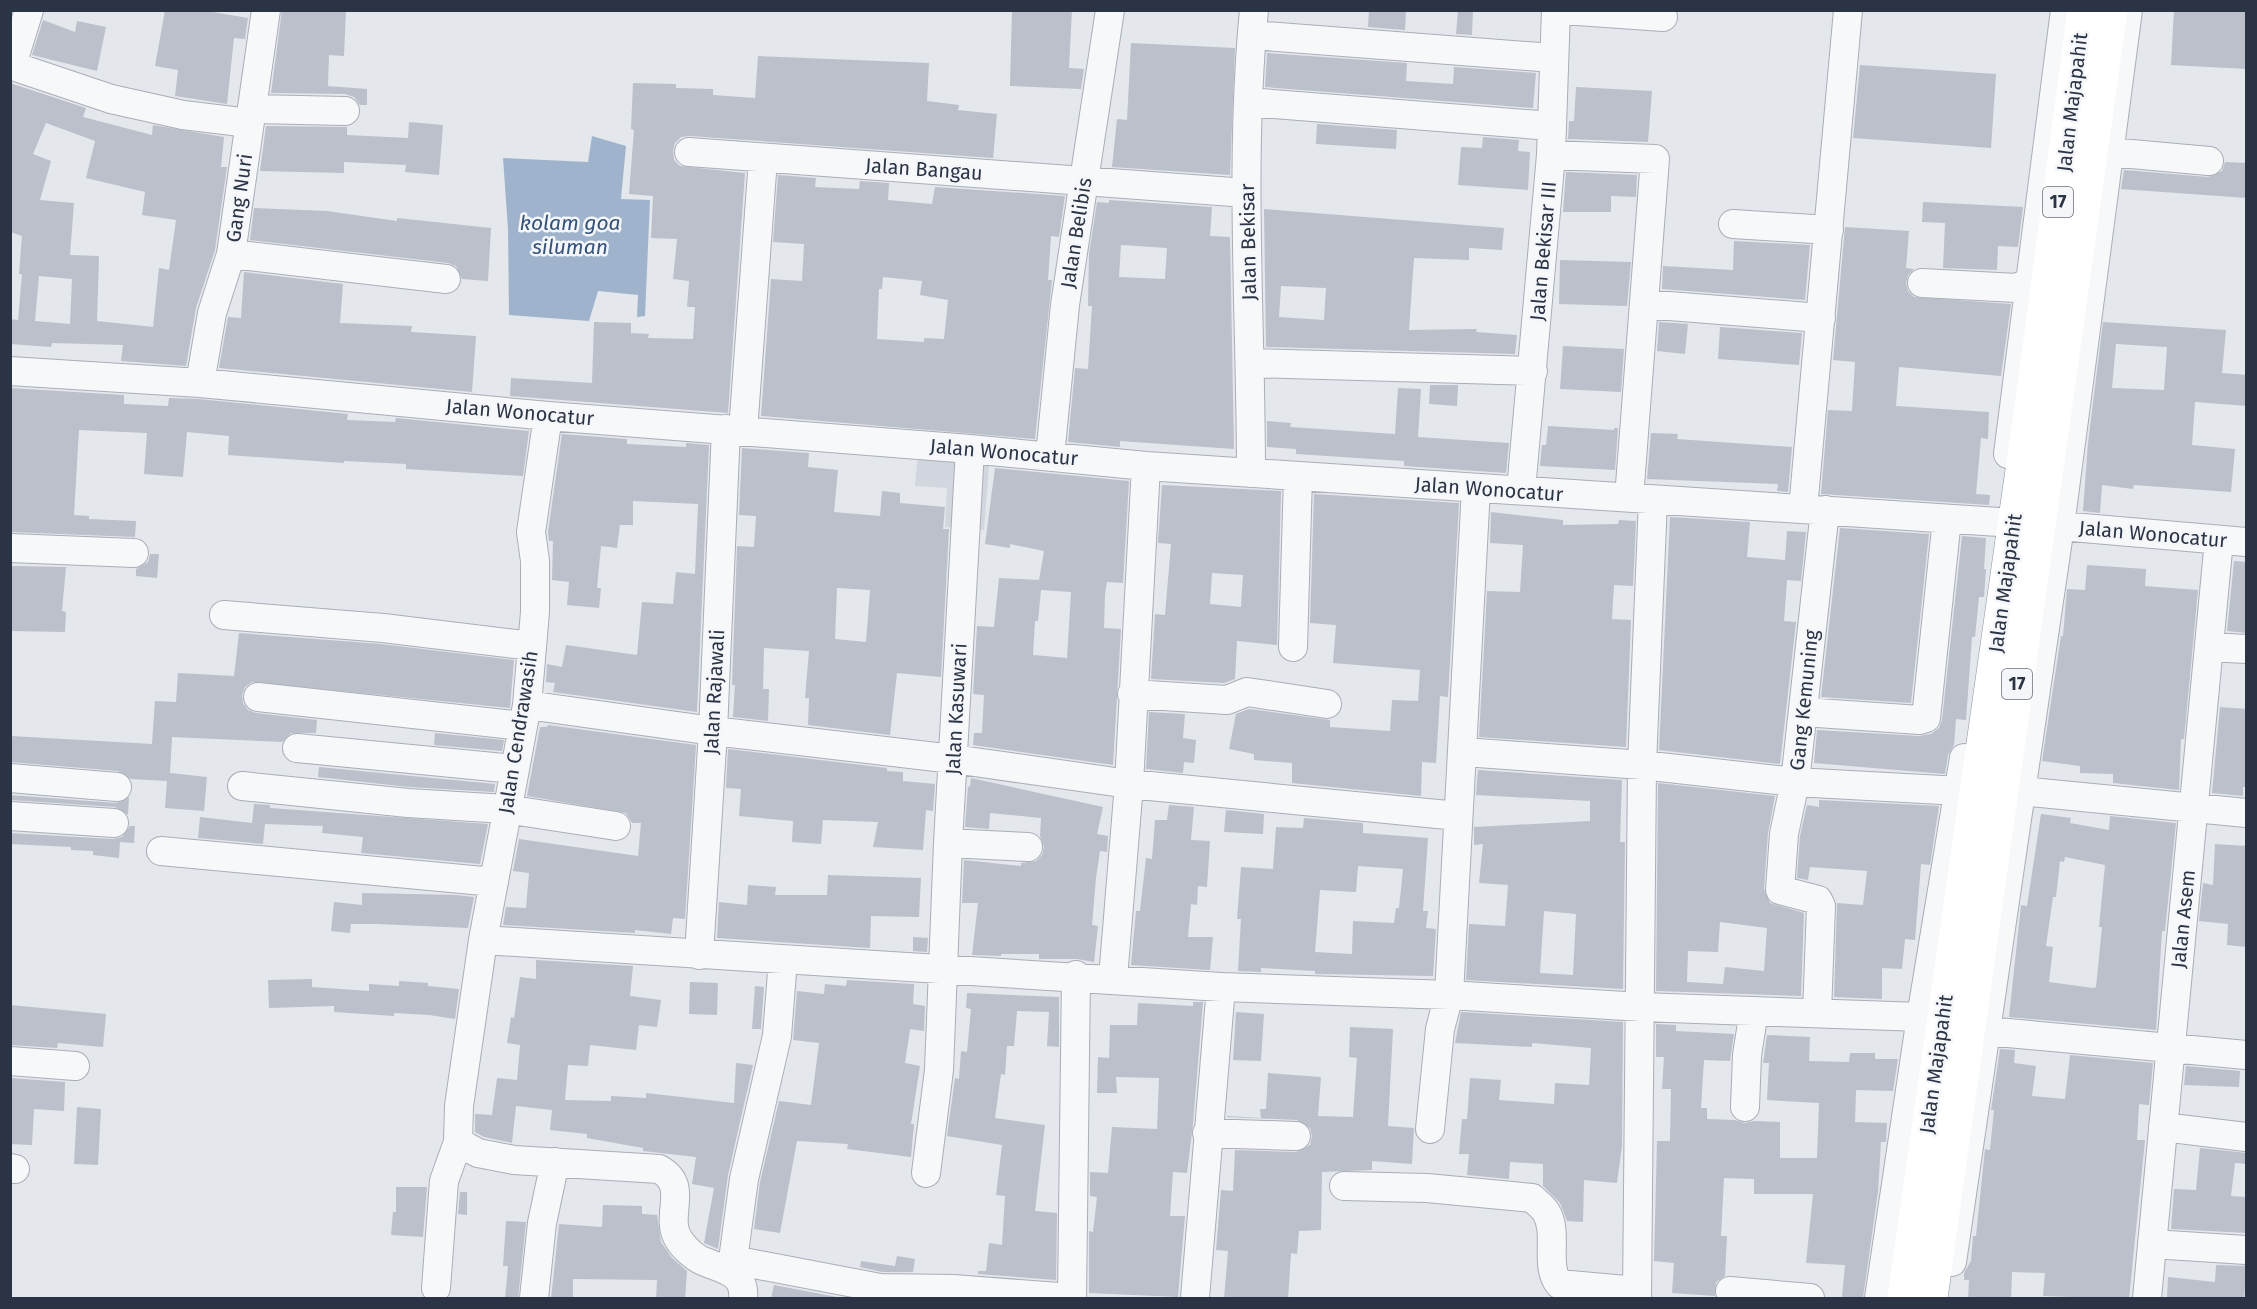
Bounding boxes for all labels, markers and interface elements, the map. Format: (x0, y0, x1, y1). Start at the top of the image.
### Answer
street label: Jalan Majapahit (2052, 30, 2093, 173)
street label: Gang Nuri (221, 152, 257, 244)
street label: Jalan Bangau (864, 153, 984, 185)
street label: Jalan Belibis (1055, 176, 1097, 290)
street label: Jalan Bekisar III (1525, 180, 1561, 322)
street label: Jalan Bekisar (1235, 183, 1261, 301)
road number: 17 (2043, 187, 2073, 217)
water label: kolam goa siluman (520, 210, 621, 260)
street label: Jalan Wonocatur (445, 394, 595, 430)
street label: Jalan Wonocatur (929, 434, 1079, 470)
street label: Jalan Wonocatur (1414, 472, 1564, 506)
street label: Jalan Majapahit (1983, 511, 2027, 654)
street label: Jalan Wonocatur (2078, 516, 2228, 552)
street label: Gang Kemuning (1785, 628, 1823, 772)
street label: Jalan Rajawali (699, 629, 729, 755)
street label: Jalan Kasuwari (941, 642, 971, 776)
street label: Jalan Cendrawasih (493, 649, 543, 815)
road number: 17 (2002, 669, 2032, 699)
street label: Jalan Asem (2166, 868, 2200, 970)
street label: Jalan Majapahit (1914, 992, 1958, 1135)

